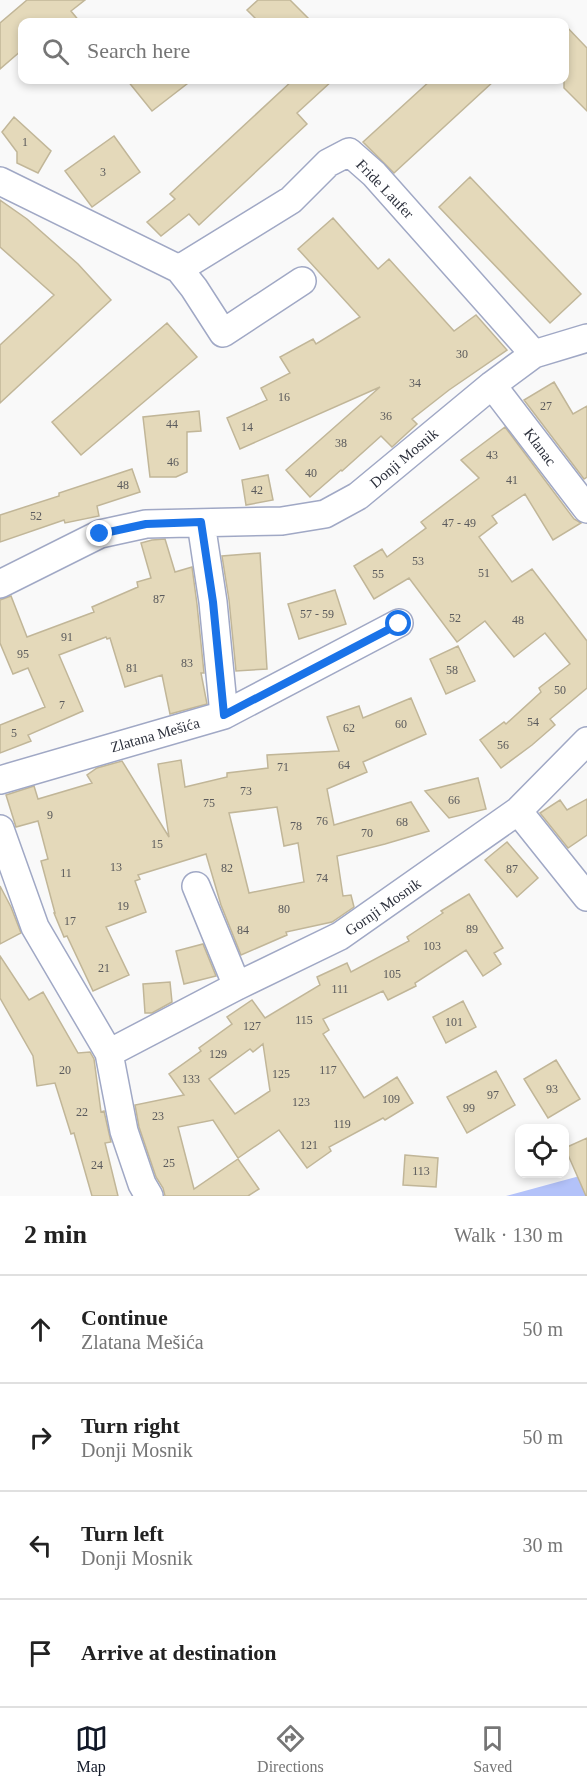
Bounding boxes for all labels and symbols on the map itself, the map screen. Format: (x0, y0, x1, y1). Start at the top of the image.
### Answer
house number: 1 (22, 135, 28, 149)
street label: Fride Laufer (353, 156, 417, 222)
house number: 3 (100, 165, 106, 179)
house number: 30 (456, 347, 468, 361)
house number: 34 (409, 376, 421, 390)
house number: 16 (278, 390, 290, 404)
house number: 27 (540, 399, 552, 413)
house number: 36 (380, 409, 392, 423)
house number: 44 (166, 417, 178, 431)
house number: 14 (241, 420, 253, 434)
street label: Donji Mosnik (367, 425, 442, 491)
street label: Klanac (521, 425, 559, 469)
house number: 38 (335, 436, 347, 450)
house number: 43 (486, 448, 498, 462)
house number: 46 (167, 455, 179, 469)
house number: 40 (305, 466, 317, 480)
house number: 41 (506, 473, 518, 487)
house number: 48 (117, 478, 129, 492)
house number: 42 (251, 483, 263, 497)
house number: 52 (30, 509, 42, 523)
house number: 47 - 49 (442, 516, 476, 530)
route end (86, 520, 112, 546)
house number: 53 (412, 554, 424, 568)
house number: 51 (478, 566, 490, 580)
house number: 55 (372, 567, 384, 581)
house number: 87 (153, 592, 165, 606)
house number: 57 - 59 (300, 607, 334, 621)
route start (385, 610, 411, 636)
house number: 52 (449, 611, 461, 625)
house number: 48 (512, 613, 524, 627)
house number: 91 (61, 630, 73, 644)
house number: 95 (17, 647, 29, 661)
house number: 83 (181, 656, 193, 670)
house number: 81 (126, 661, 138, 675)
house number: 58 (446, 663, 458, 677)
house number: 50 (554, 683, 566, 697)
house number: 7 (59, 698, 65, 712)
street label: Zlatana Mešića (109, 715, 202, 755)
house number: 54 (527, 715, 539, 729)
house number: 60 (395, 717, 407, 731)
house number: 62 (343, 721, 355, 735)
house number: 5 (11, 726, 17, 740)
house number: 56 (497, 738, 509, 752)
house number: 64 (338, 758, 350, 772)
house number: 71 (277, 760, 289, 774)
house number: 73 (240, 784, 252, 798)
house number: 66 (448, 793, 460, 807)
house number: 75 (203, 796, 215, 810)
house number: 9 (47, 808, 53, 822)
house number: 76 (316, 814, 328, 828)
house number: 68 (396, 815, 408, 829)
house number: 78 (290, 819, 302, 833)
house number: 70 (361, 826, 373, 840)
house number: 15 (151, 837, 163, 851)
house number: 13 (110, 860, 122, 874)
house number: 82 (221, 861, 233, 875)
house number: 87 (506, 862, 518, 876)
house number: 11 (60, 866, 72, 880)
house number: 74 (316, 871, 328, 885)
street label: Gornji Mosnik (342, 875, 424, 939)
house number: 19 (117, 899, 129, 913)
house number: 80 (278, 902, 290, 916)
house number: 17 (64, 914, 76, 928)
house number: 89 (466, 922, 478, 936)
house number: 84 (237, 923, 249, 937)
house number: 103 (423, 939, 441, 953)
house number: 21 (98, 961, 110, 975)
house number: 105 (383, 967, 401, 981)
house number: 111 (331, 982, 349, 996)
house number: 115 (295, 1013, 313, 1027)
house number: 101 (445, 1015, 463, 1029)
house number: 127 (243, 1019, 261, 1033)
house number: 129 (209, 1047, 227, 1061)
house number: 20 (59, 1063, 71, 1077)
house number: 117 (319, 1063, 337, 1077)
house number: 125 (272, 1067, 290, 1081)
house number: 133 (182, 1072, 200, 1086)
house number: 93 (546, 1082, 558, 1096)
house number: 97 (487, 1088, 499, 1102)
house number: 109 (382, 1092, 400, 1106)
house number: 123 (292, 1095, 310, 1109)
house number: 99 (463, 1101, 475, 1115)
house number: 22 (76, 1105, 88, 1119)
house number: 23 (152, 1109, 164, 1123)
house number: 119 (333, 1117, 351, 1131)
house number: 121 (300, 1138, 318, 1152)
house number: 25 (163, 1156, 175, 1170)
house number: 24 (91, 1158, 103, 1172)
house number: 113 (412, 1164, 430, 1178)

